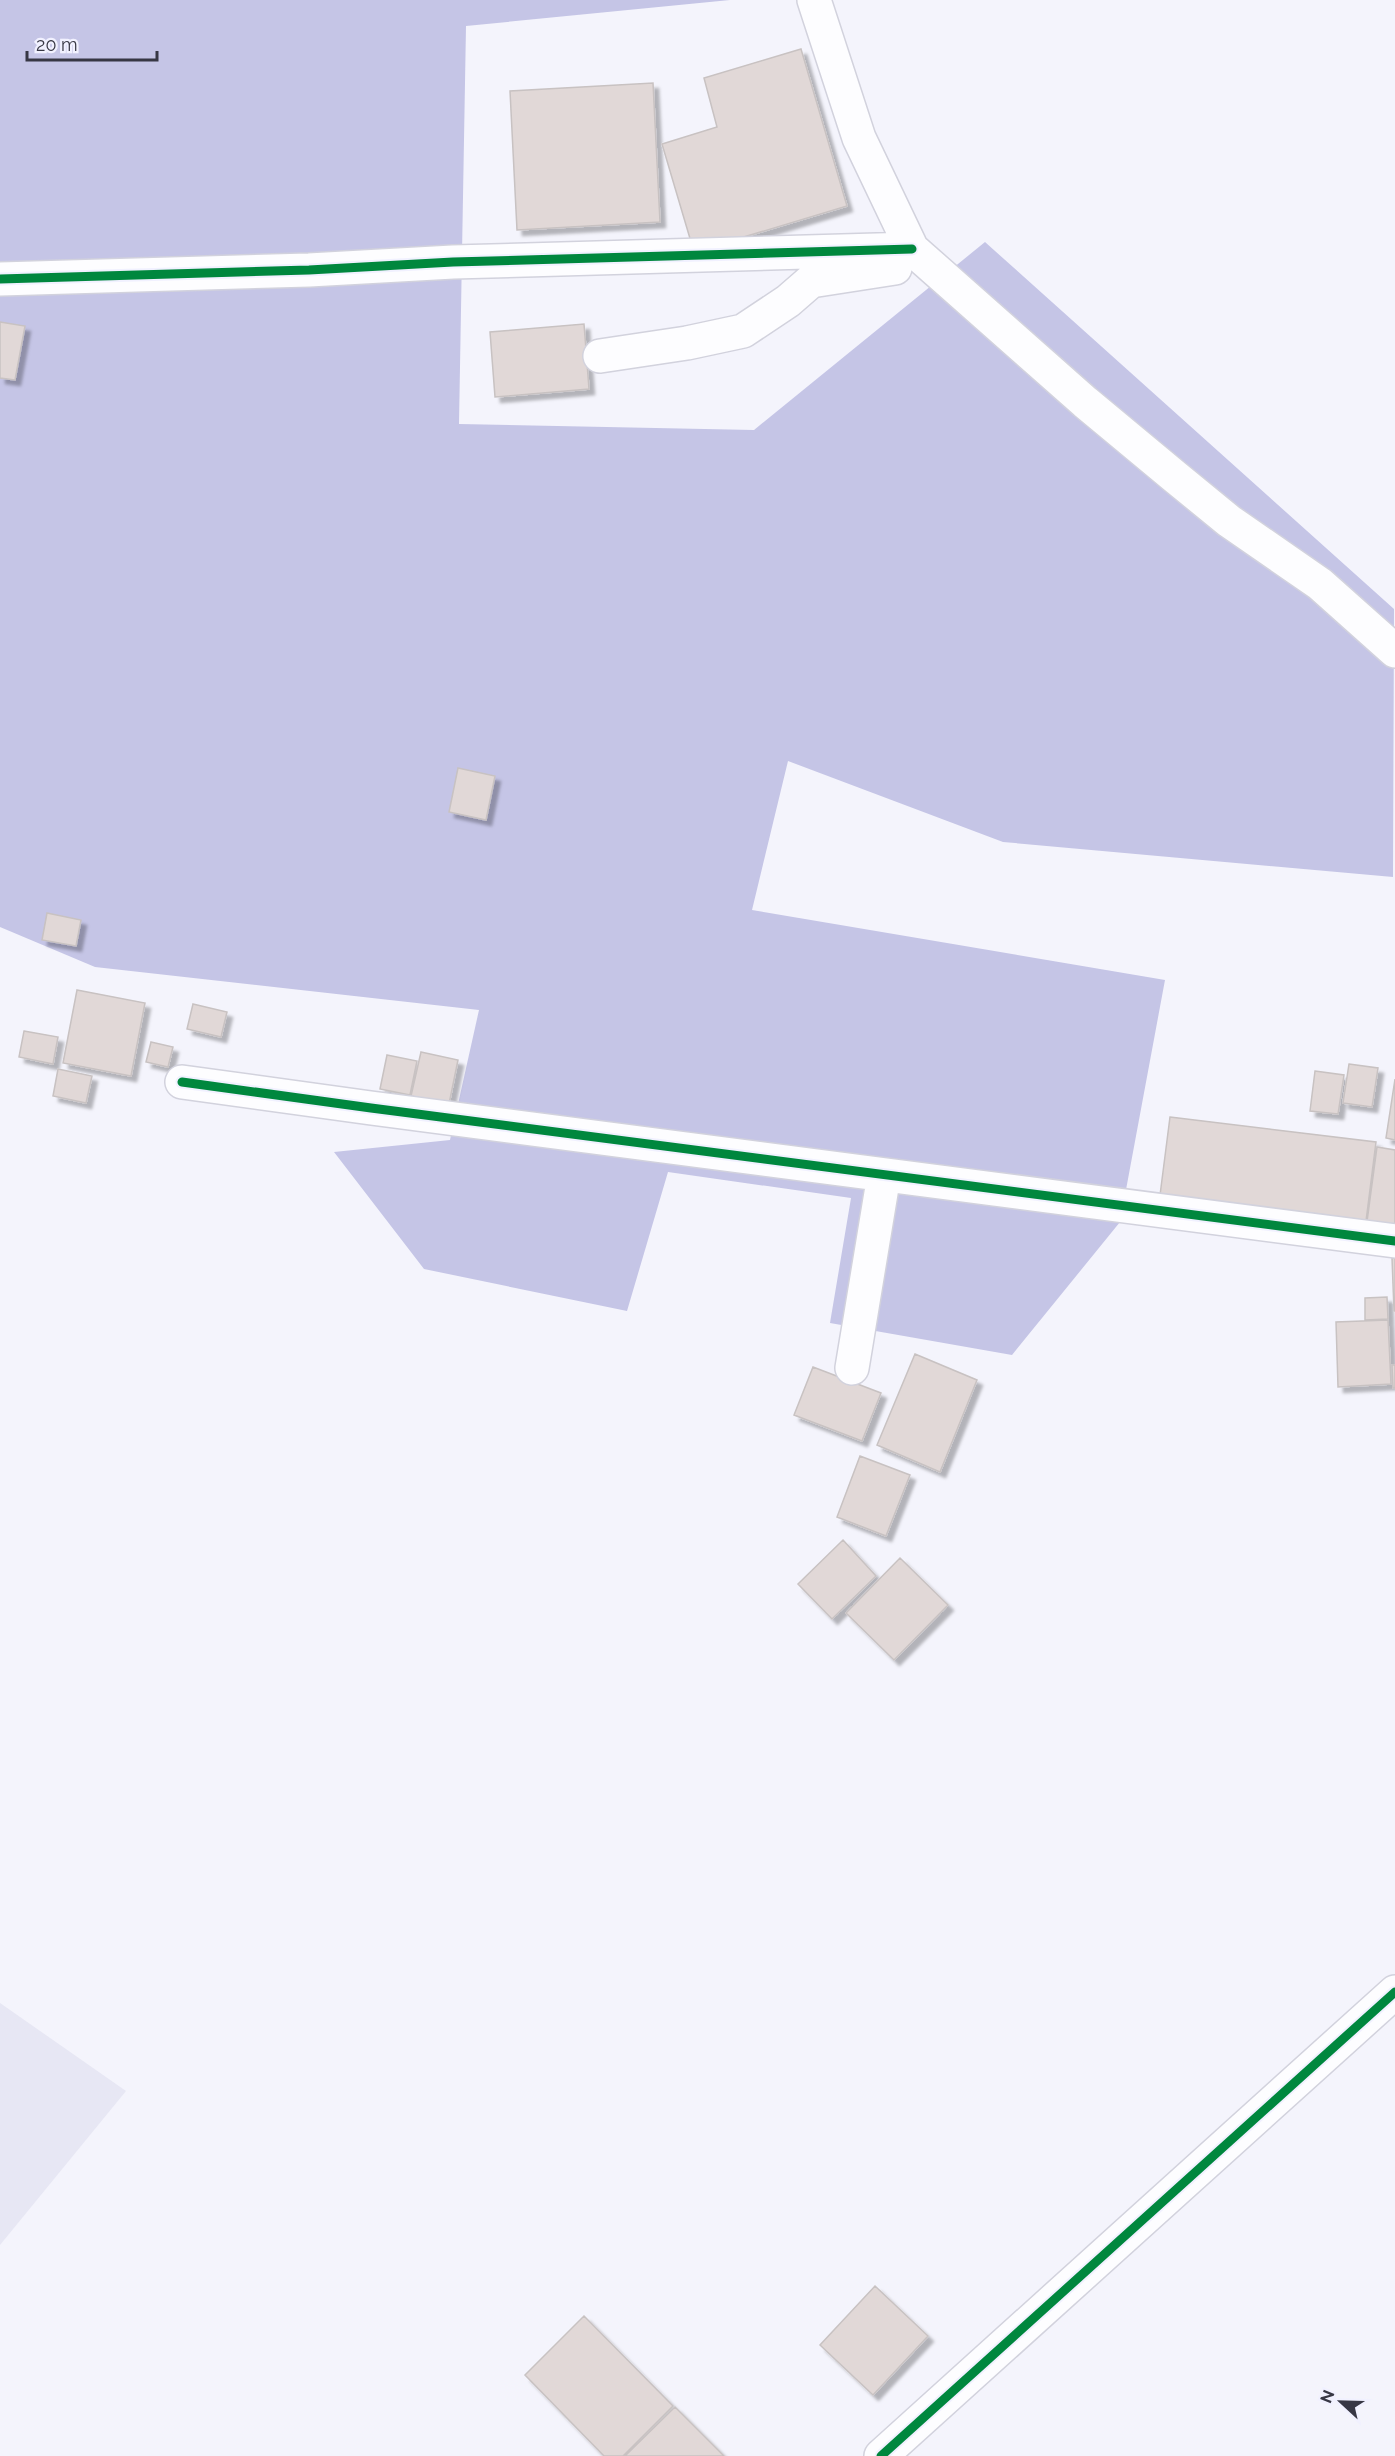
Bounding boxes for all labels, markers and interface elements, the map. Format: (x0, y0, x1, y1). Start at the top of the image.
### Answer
scale bar (27, 24, 158, 62)
text: 20 m (36, 34, 78, 55)
north arrow (1311, 2372, 1371, 2432)
text: N (1316, 2387, 1339, 2406)

